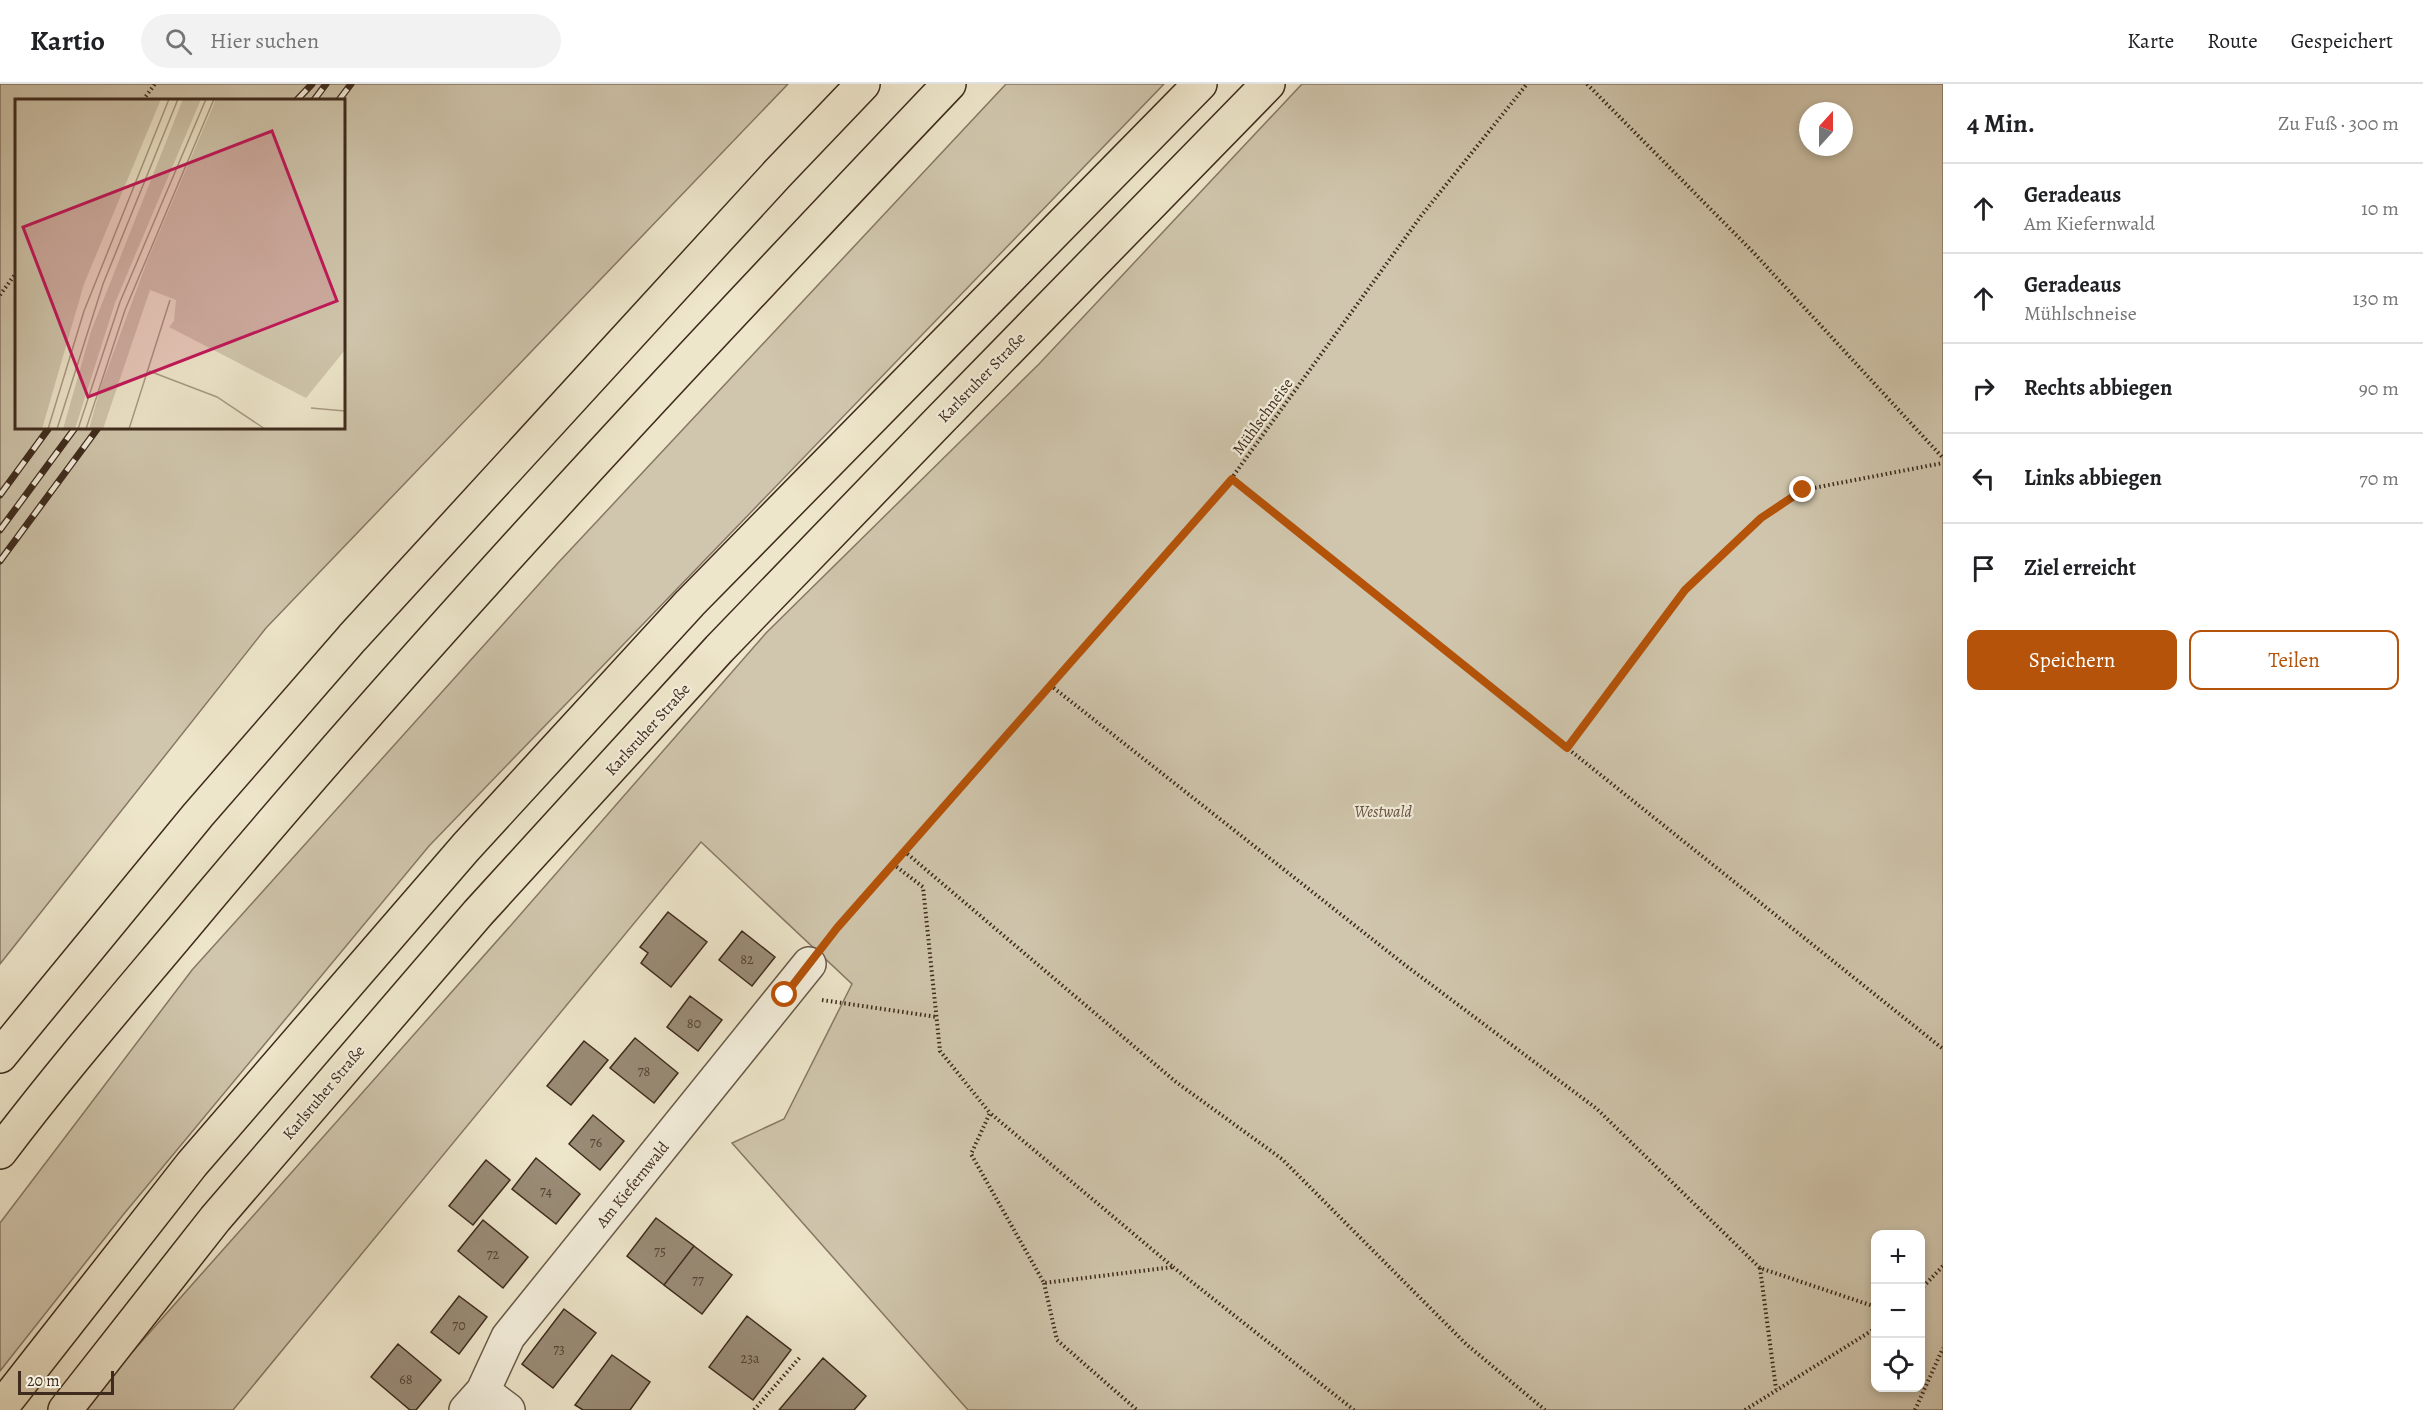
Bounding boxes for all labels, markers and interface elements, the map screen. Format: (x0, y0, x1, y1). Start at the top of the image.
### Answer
search box (141, 14, 561, 68)
text: Kartio (30, 22, 105, 60)
icon: search (162, 25, 195, 58)
text: Hier suchen (210, 26, 319, 56)
text: Karte (2127, 27, 2174, 55)
text: Route (2207, 27, 2258, 55)
text: Gespeichert (2291, 27, 2393, 55)
inset map (15, 99, 345, 429)
north arrow (1799, 102, 1853, 156)
text: 4 Min. (1967, 106, 2035, 141)
text: Zu Fuß · 300 m (2278, 110, 2399, 137)
text: Geradeaus (2024, 180, 2121, 210)
icon: ahead (1967, 192, 2000, 225)
text: 10 m (2361, 195, 2399, 222)
text: Am Kiefernwald (2024, 210, 2155, 237)
text: Geradeaus (2024, 270, 2121, 300)
icon: ahead (1967, 282, 2000, 315)
text: 130 m (2353, 285, 2399, 312)
text: Mühlschneise (2024, 300, 2137, 327)
street label: Karlsruher Straße (933, 328, 1030, 428)
icon: right (1967, 372, 2000, 405)
text: Rechts abbiegen (2024, 373, 2172, 403)
street label: Mühlschneise (1227, 374, 1298, 460)
text: 90 m (2359, 375, 2399, 402)
icon: left (1967, 462, 2000, 495)
text: Links abbiegen (2024, 463, 2162, 493)
text: 70 m (2359, 465, 2399, 492)
route end (1789, 476, 1815, 502)
icon: arrive (1967, 552, 2000, 585)
text: Ziel erreicht (2024, 553, 2136, 583)
button: Speichern (1967, 630, 2177, 690)
button: Teilen (2189, 630, 2399, 690)
street label: Karlsruher Straße (600, 679, 695, 781)
park label: Westwald (1354, 801, 1412, 823)
house number: 82 (740, 950, 754, 969)
route start (771, 981, 797, 1007)
house number: 80 (687, 1014, 701, 1033)
street label: Karlsruher Straße (278, 1041, 370, 1145)
house number: 78 (638, 1062, 651, 1081)
house number: 76 (590, 1133, 602, 1152)
street label: Am Kiefernwald (591, 1137, 675, 1233)
house number: 74 (540, 1182, 552, 1201)
map controls (1871, 1230, 1925, 1392)
button: + (1871, 1230, 1925, 1284)
house number: 75 (654, 1242, 666, 1261)
house number: 72 (487, 1245, 500, 1264)
house number: 77 (692, 1271, 704, 1290)
button: − (1871, 1284, 1925, 1338)
house number: 70 (452, 1316, 466, 1335)
button: locate (1871, 1338, 1925, 1392)
house number: 73 (553, 1340, 565, 1359)
house number: 23a (741, 1349, 760, 1368)
scale bar (18, 1368, 114, 1396)
text: 20 m (27, 1370, 60, 1392)
house number: 68 (399, 1370, 413, 1389)

